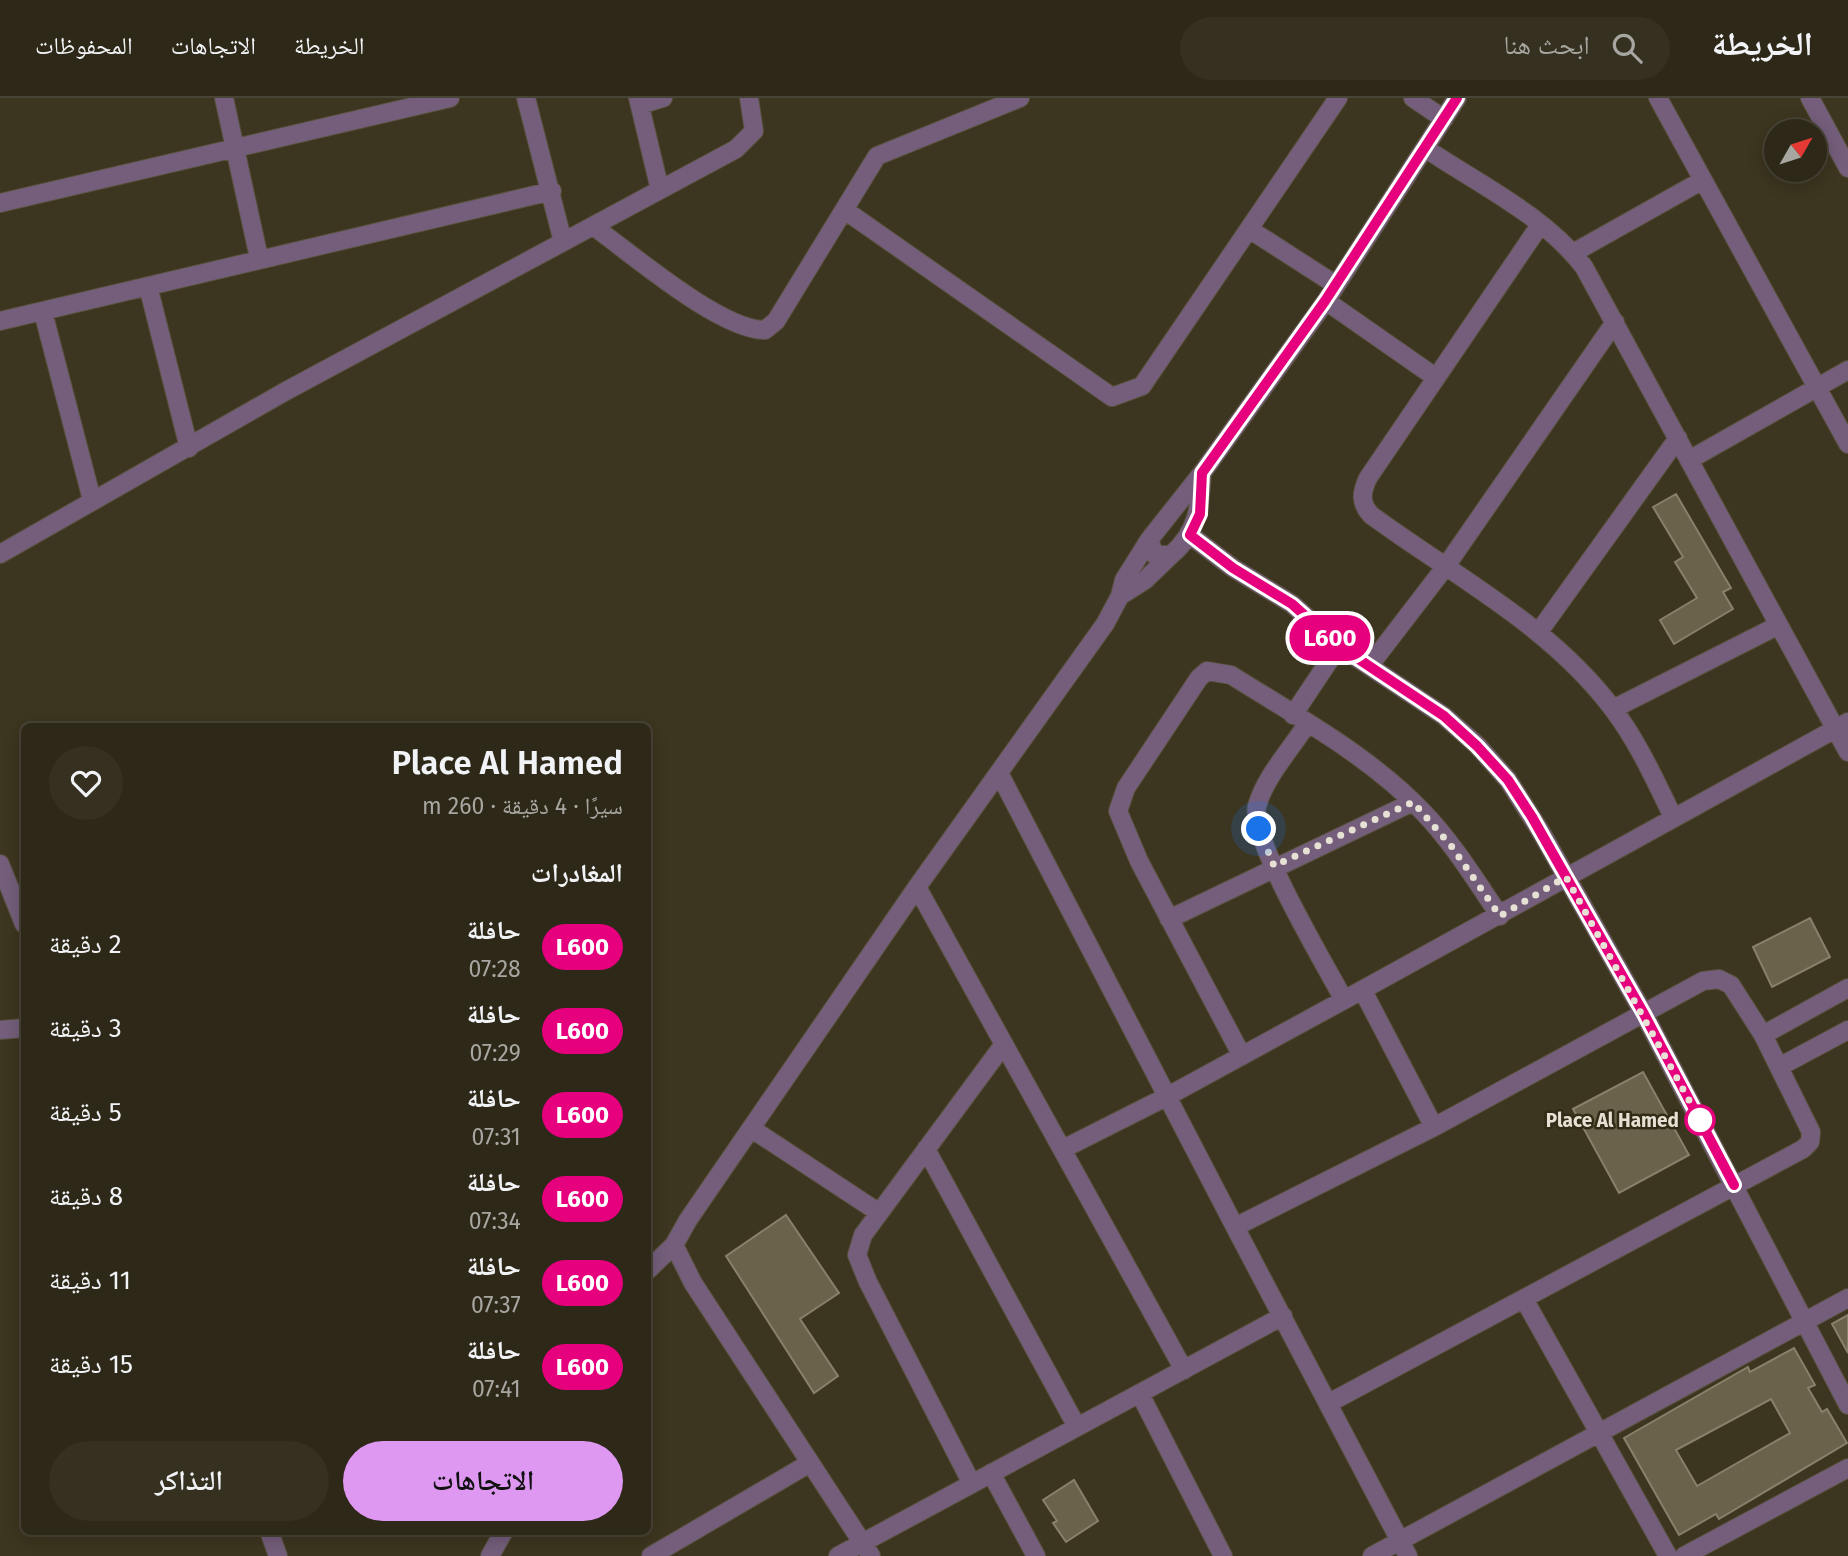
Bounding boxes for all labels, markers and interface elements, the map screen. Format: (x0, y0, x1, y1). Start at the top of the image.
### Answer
search box (1180, 17, 1670, 80)
text: الخريطة (1712, 24, 1813, 64)
icon: search (1608, 29, 1646, 67)
text: ابحث هنا (1504, 30, 1590, 61)
text: المحفوظات (35, 32, 133, 60)
text: الاتجاهات (171, 32, 256, 60)
text: الخريطة (294, 32, 365, 60)
north arrow (1764, 119, 1827, 182)
map controls (1764, 119, 1827, 182)
line badge: L600 (1281, 615, 1379, 661)
text: L600 (1303, 624, 1357, 652)
text: Place Al Hamed (391, 743, 623, 783)
button: heart (49, 746, 123, 820)
text: سيرًا · 4 دقيقة · 260 m (422, 792, 623, 820)
your location (1241, 811, 1276, 846)
text: المغادرات (531, 858, 623, 889)
text: حافلة (467, 915, 521, 946)
text: 2 دقيقة (49, 929, 122, 960)
text: L600 (556, 933, 609, 961)
text: 07:28 (469, 955, 521, 983)
text: حافلة (467, 999, 521, 1030)
text: 3 دقيقة (49, 1013, 122, 1044)
text: L600 (556, 1017, 609, 1045)
text: 07:29 (469, 1039, 521, 1067)
text: حافلة (467, 1083, 521, 1114)
text: 5 دقيقة (49, 1097, 122, 1128)
text: L600 (556, 1101, 609, 1129)
marker: Place Al Hamed (1685, 1105, 1715, 1135)
place label: Place Al Hamed (1546, 1109, 1679, 1132)
text: 07:31 (472, 1123, 521, 1151)
text: حافلة (467, 1167, 521, 1198)
text: 8 دقيقة (49, 1181, 123, 1212)
text: L600 (556, 1185, 609, 1213)
text: 07:34 (469, 1207, 521, 1235)
text: حافلة (467, 1251, 521, 1282)
text: 11 دقيقة (49, 1265, 131, 1296)
text: L600 (556, 1269, 609, 1297)
text: 07:37 (471, 1291, 521, 1319)
text: حافلة (467, 1335, 521, 1366)
text: 15 دقيقة (49, 1349, 133, 1380)
text: L600 (556, 1353, 609, 1381)
text: 07:41 (472, 1375, 521, 1403)
button: التذاكر (49, 1441, 329, 1521)
button: الاتجاهات (343, 1441, 623, 1521)

